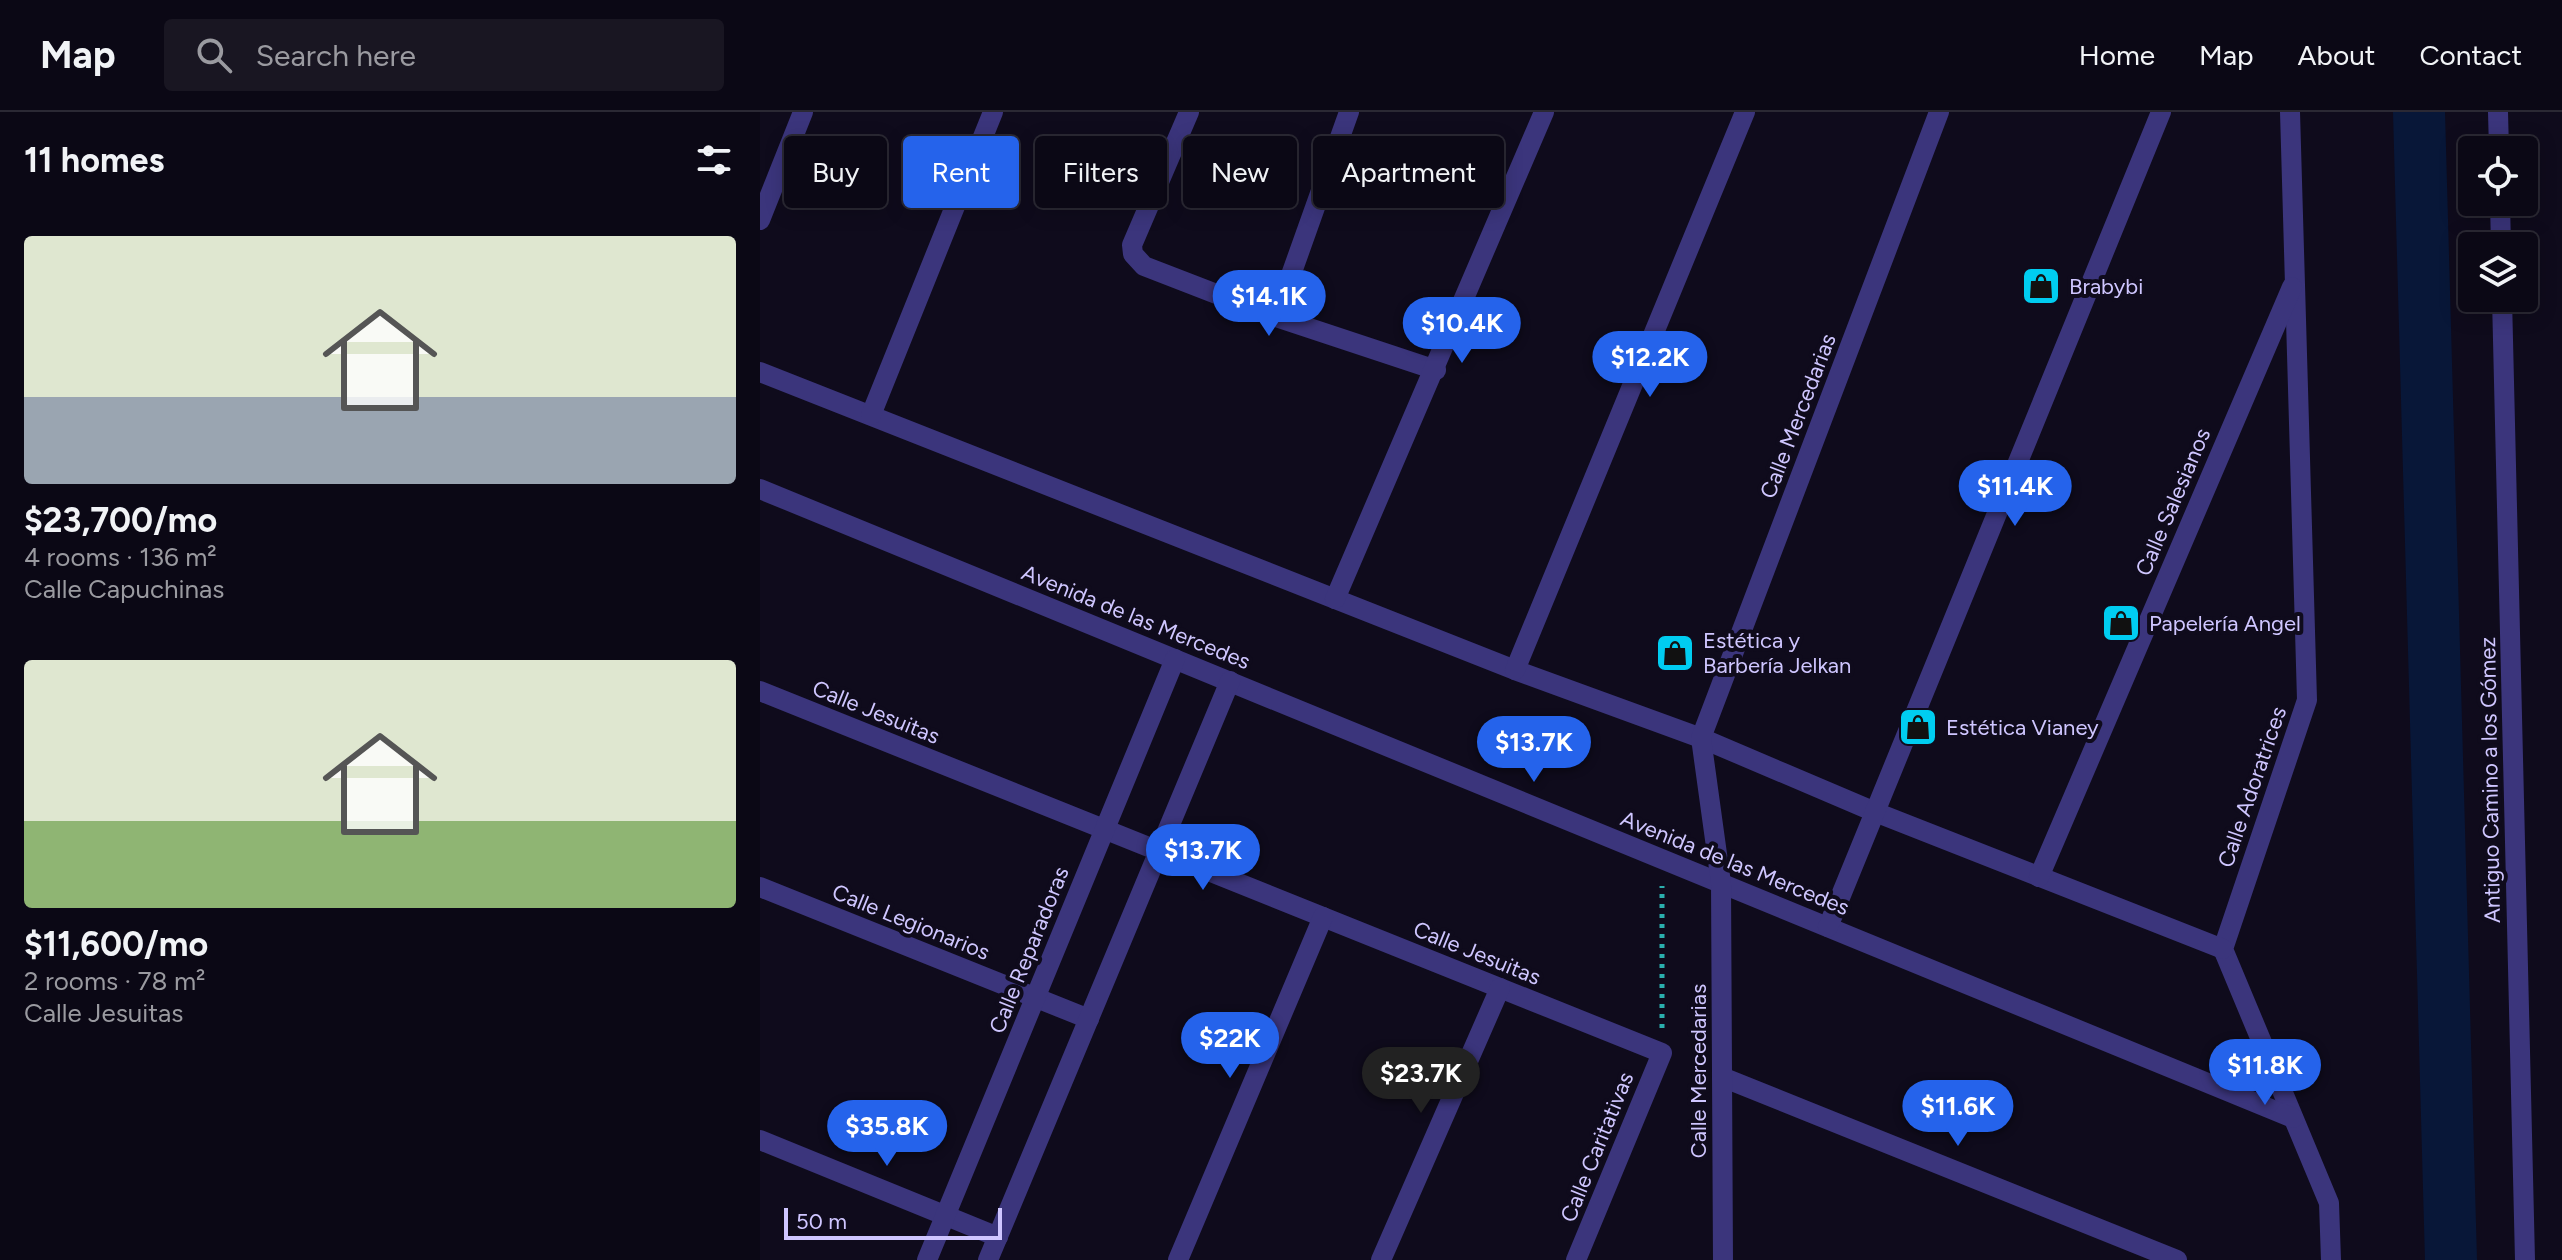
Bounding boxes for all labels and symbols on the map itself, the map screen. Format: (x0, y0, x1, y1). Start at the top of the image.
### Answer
shop icon: Brabybi (2020, 265, 2062, 307)
pin: $14.1K (1204, 270, 1334, 338)
place label: Brabybi (2069, 273, 2143, 300)
pin: $10.4K (1397, 297, 1527, 365)
street label: Calle Mercedarias (1754, 330, 1842, 502)
pin: $12.2K (1585, 331, 1715, 399)
street label: Calle Salesianos (2130, 424, 2216, 580)
pin: $11.4K (1950, 460, 2080, 528)
street label: Avenida de las Mercedes (1018, 559, 1254, 675)
shop icon: Papelería Angel (2100, 602, 2142, 644)
place label: Papelería Angel (2149, 610, 2301, 637)
place label: Estética y Barbería Jelkan (1703, 627, 1851, 679)
shop icon: Estética y Barbería Jelkan (1654, 632, 1696, 674)
street label: Antiguo Camino a los Gómez (2474, 637, 2506, 923)
street label: Calle Jesuitas (808, 674, 944, 750)
street label: Calle Adoratrices (2212, 703, 2292, 871)
shop icon: Estética Vianey (1897, 706, 1939, 748)
place label: Estética Vianey (1946, 714, 2099, 741)
pin: $13.7K (1469, 716, 1599, 784)
street label: Avenida de las Mercedes (1617, 805, 1853, 921)
pin: $13.7K (1138, 824, 1268, 892)
street label: Calle Reparadoras (983, 863, 1075, 1037)
street label: Calle Legionarios (828, 878, 994, 966)
street label: Calle Jesuitas (1409, 915, 1545, 991)
street label: Calle Mercedarias (1685, 984, 1712, 1158)
pin: $22K (1183, 1012, 1277, 1080)
pin: $11.8K (2200, 1039, 2330, 1107)
pin: $23.7K (1356, 1047, 1486, 1115)
street label: Calle Caritativas (1555, 1068, 1639, 1226)
pin: $11.6K (1893, 1080, 2023, 1148)
pin: $35.8K (822, 1100, 952, 1168)
scale bar (784, 1204, 1002, 1240)

